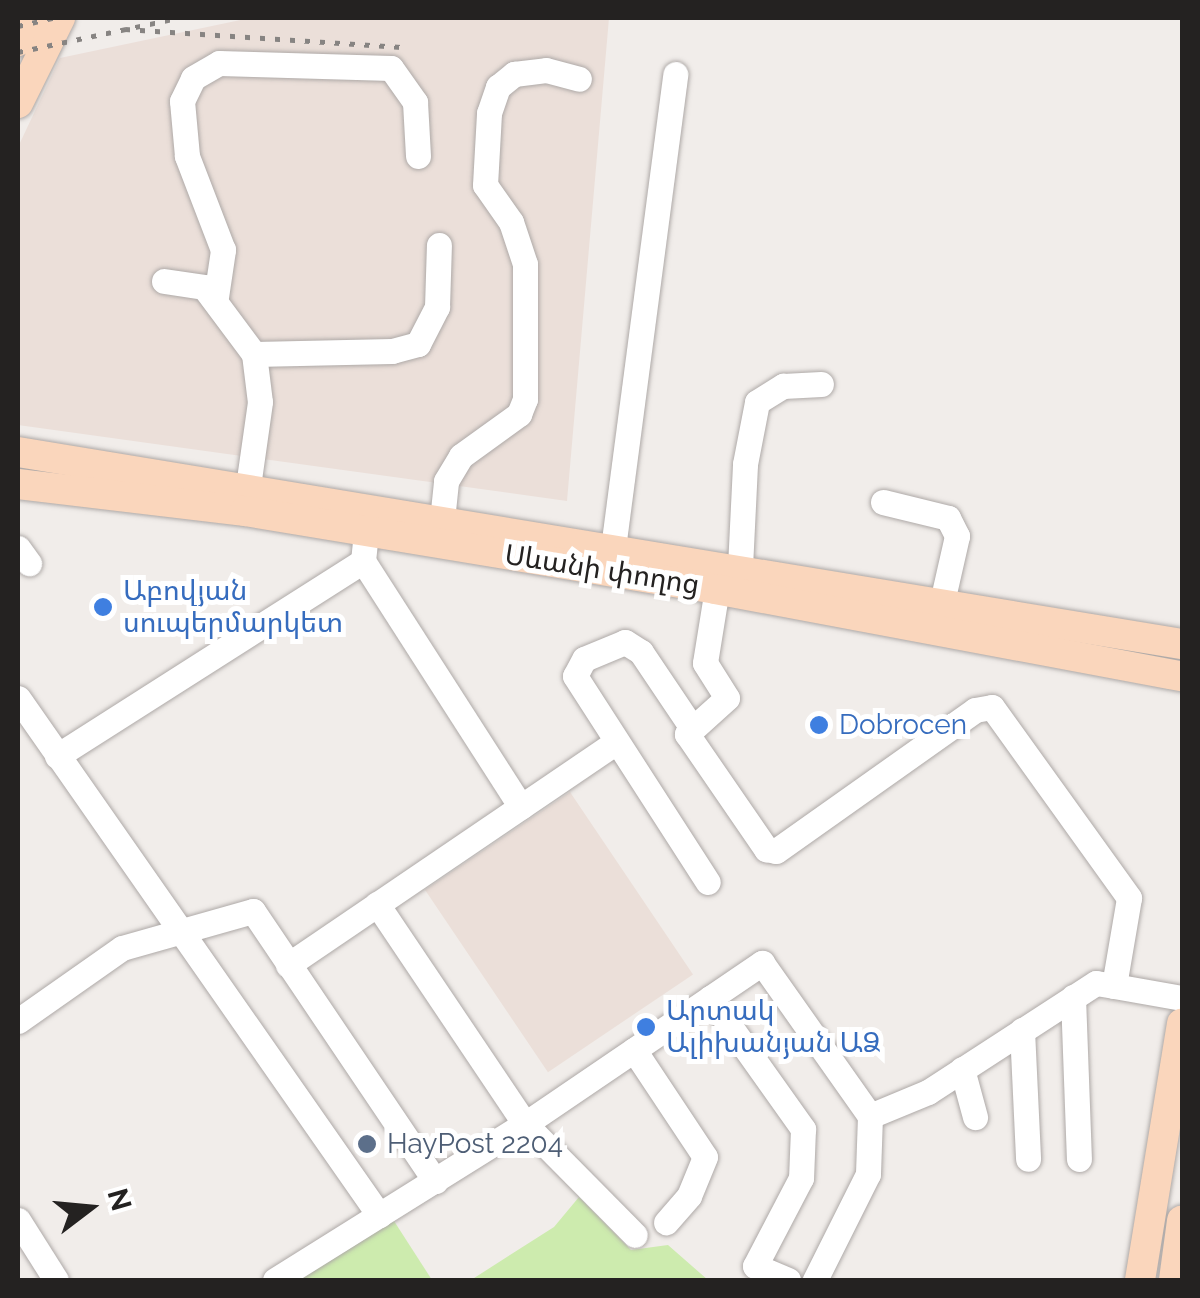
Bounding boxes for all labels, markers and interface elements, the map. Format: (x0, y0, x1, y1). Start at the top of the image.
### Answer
street label: Սևանի փողոց (502, 538, 702, 602)
place label: Աբովյան սուպերմարկետ (123, 574, 343, 640)
marker: Աբովյան սուպերմարկետ (92, 596, 114, 618)
place label: Dobrocen (839, 708, 967, 742)
marker: Dobrocen (808, 714, 830, 736)
place label: Արտակ Ալիխանյան ԱՁ (666, 994, 881, 1060)
marker: Արտակ Ալիխանյան ԱՁ (635, 1016, 657, 1038)
place label: HayPost 2204 (387, 1127, 563, 1161)
marker: HayPost 2204 (356, 1133, 378, 1155)
north arrow (40, 1158, 140, 1258)
text: N (101, 1185, 138, 1214)

